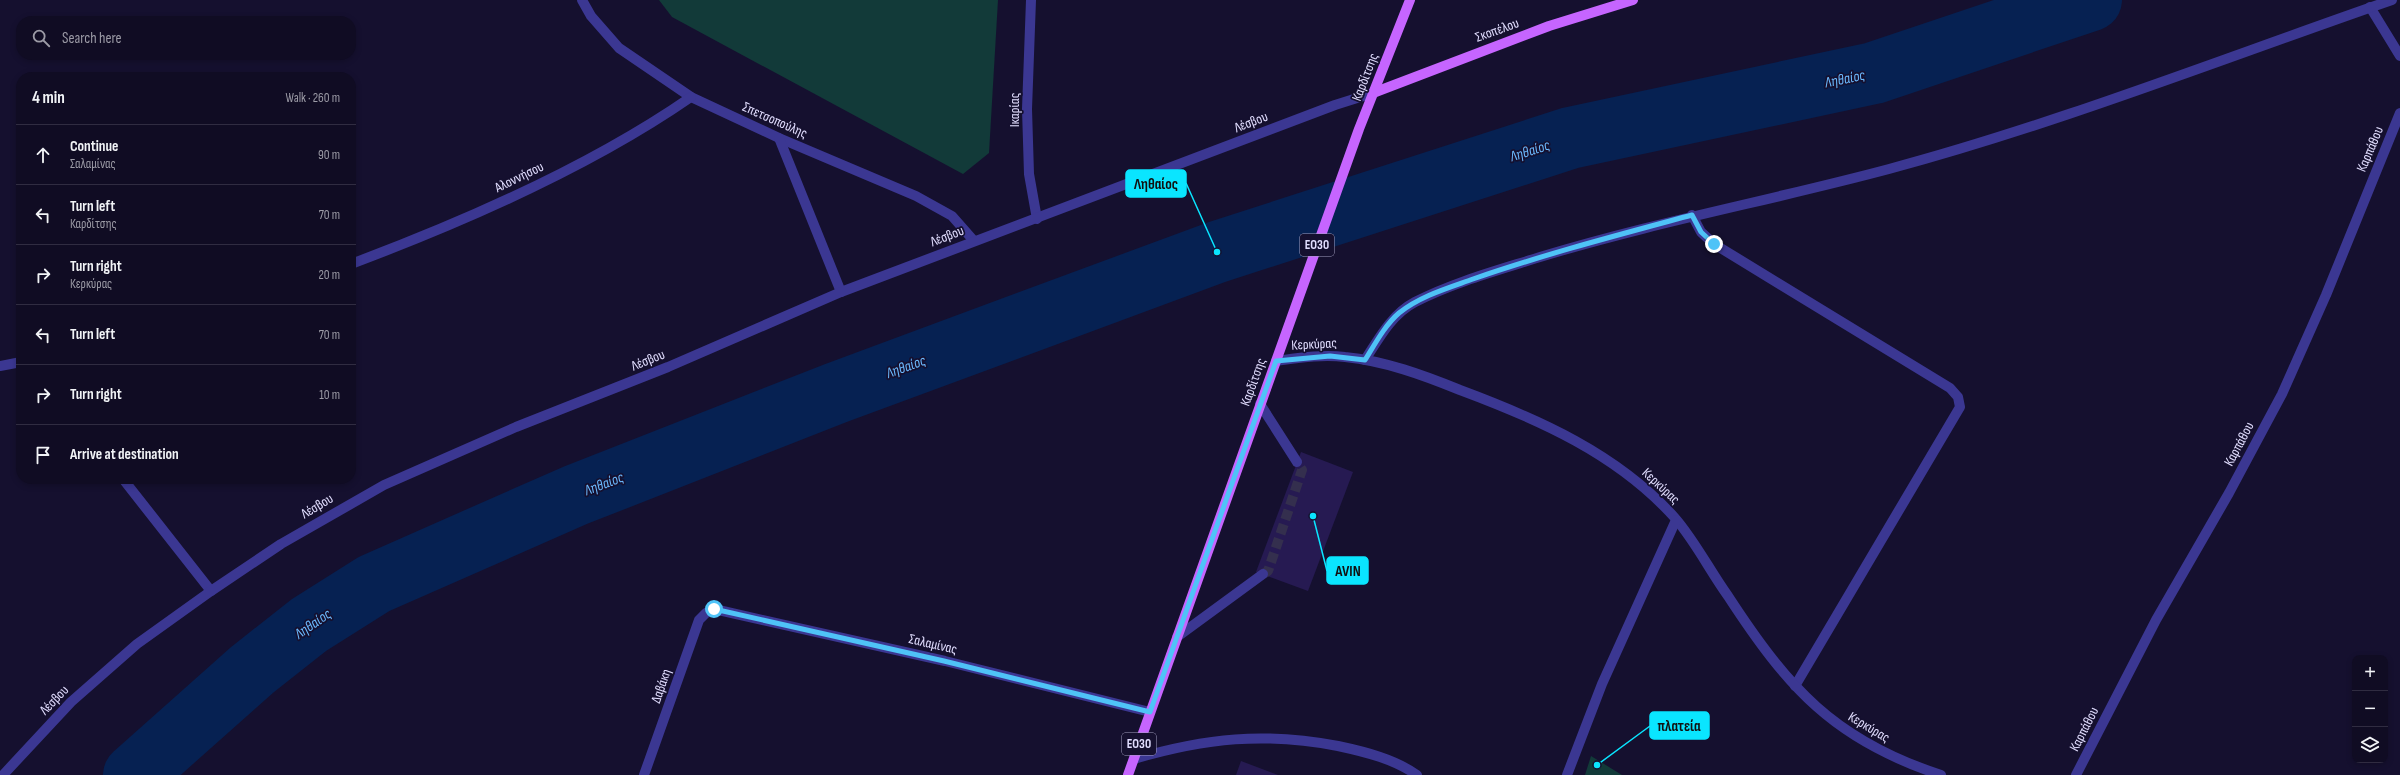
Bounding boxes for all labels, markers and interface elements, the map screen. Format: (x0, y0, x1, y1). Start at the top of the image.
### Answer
street label: Σκοπέλου (1473, 14, 1521, 46)
search box (16, 16, 356, 60)
icon: search (30, 27, 52, 49)
text: Search here (62, 29, 122, 48)
street label: Καρδίτσης (1348, 51, 1382, 103)
water label: Ληθαίος (1822, 65, 1867, 93)
text: 4 min (32, 88, 65, 108)
text: Walk · 260 m (286, 90, 340, 106)
street label: Ικαρίας (1006, 93, 1023, 127)
street label: Σπετσοπούλης (740, 98, 810, 142)
street label: Λέσβου (1231, 108, 1270, 137)
street label: Καρπάθου (2353, 124, 2387, 174)
water label: Ληθαίος (1507, 136, 1552, 167)
text: Continue (70, 137, 119, 156)
icon: ahead (32, 144, 54, 166)
text: 90 m (318, 147, 340, 163)
text: Σαλαμίνας (70, 156, 116, 172)
street label: Αλοννήσου (491, 158, 546, 197)
callout: Ληθαίος (1126, 170, 1186, 197)
text: Ληθαίος (1133, 175, 1178, 194)
text: Turn left (70, 197, 115, 216)
icon: left (32, 204, 54, 226)
text: 70 m (319, 207, 340, 223)
text: Καρδίτσης (70, 216, 117, 232)
street label: Λέσβου (927, 222, 966, 251)
road number: ΕΟ30 (1300, 234, 1334, 256)
route end (1705, 235, 1723, 253)
text: Turn right (70, 257, 122, 276)
icon: right (32, 264, 54, 286)
text: 20 m (318, 267, 340, 283)
text: Κερκύρας (70, 276, 112, 292)
icon: left (32, 324, 54, 346)
text: Turn left (70, 325, 115, 344)
text: 70 m (319, 327, 340, 343)
street label: Κερκύρας (1291, 334, 1337, 354)
street label: Λέσβου (628, 346, 667, 375)
water label: Ληθαίος (883, 351, 929, 383)
street label: Καρδίτσης (1236, 356, 1270, 408)
icon: right (32, 384, 54, 406)
text: Turn right (70, 385, 122, 404)
text: 10 m (319, 387, 340, 403)
street label: Καρπάθου (2220, 419, 2258, 469)
icon: arrive (32, 444, 54, 466)
text: Arrive at destination (70, 445, 179, 464)
street label: Κερκύρας (1639, 464, 1683, 508)
water label: Ληθαίος (581, 468, 627, 500)
street label: Λέσβου (297, 490, 336, 523)
callout: AVIN (1327, 557, 1368, 584)
text: AVIN (1334, 562, 1361, 581)
route start (705, 600, 723, 618)
water label: Ληθαίος (290, 604, 335, 644)
street label: Σαλαμίνας (907, 630, 959, 658)
map controls (2352, 655, 2388, 763)
button: + (2352, 655, 2388, 691)
street label: Δαβάκη (647, 667, 675, 705)
street label: Λέσβου (35, 682, 72, 719)
button: − (2352, 691, 2388, 727)
street label: Καρπάθου (2066, 704, 2102, 754)
street label: Κερκύρας (1845, 708, 1893, 746)
callout: πλατεία (1650, 712, 1709, 739)
text: πλατεία (1657, 717, 1701, 736)
button: layers (2352, 727, 2388, 763)
road number: ΕΟ30 (1122, 733, 1156, 755)

